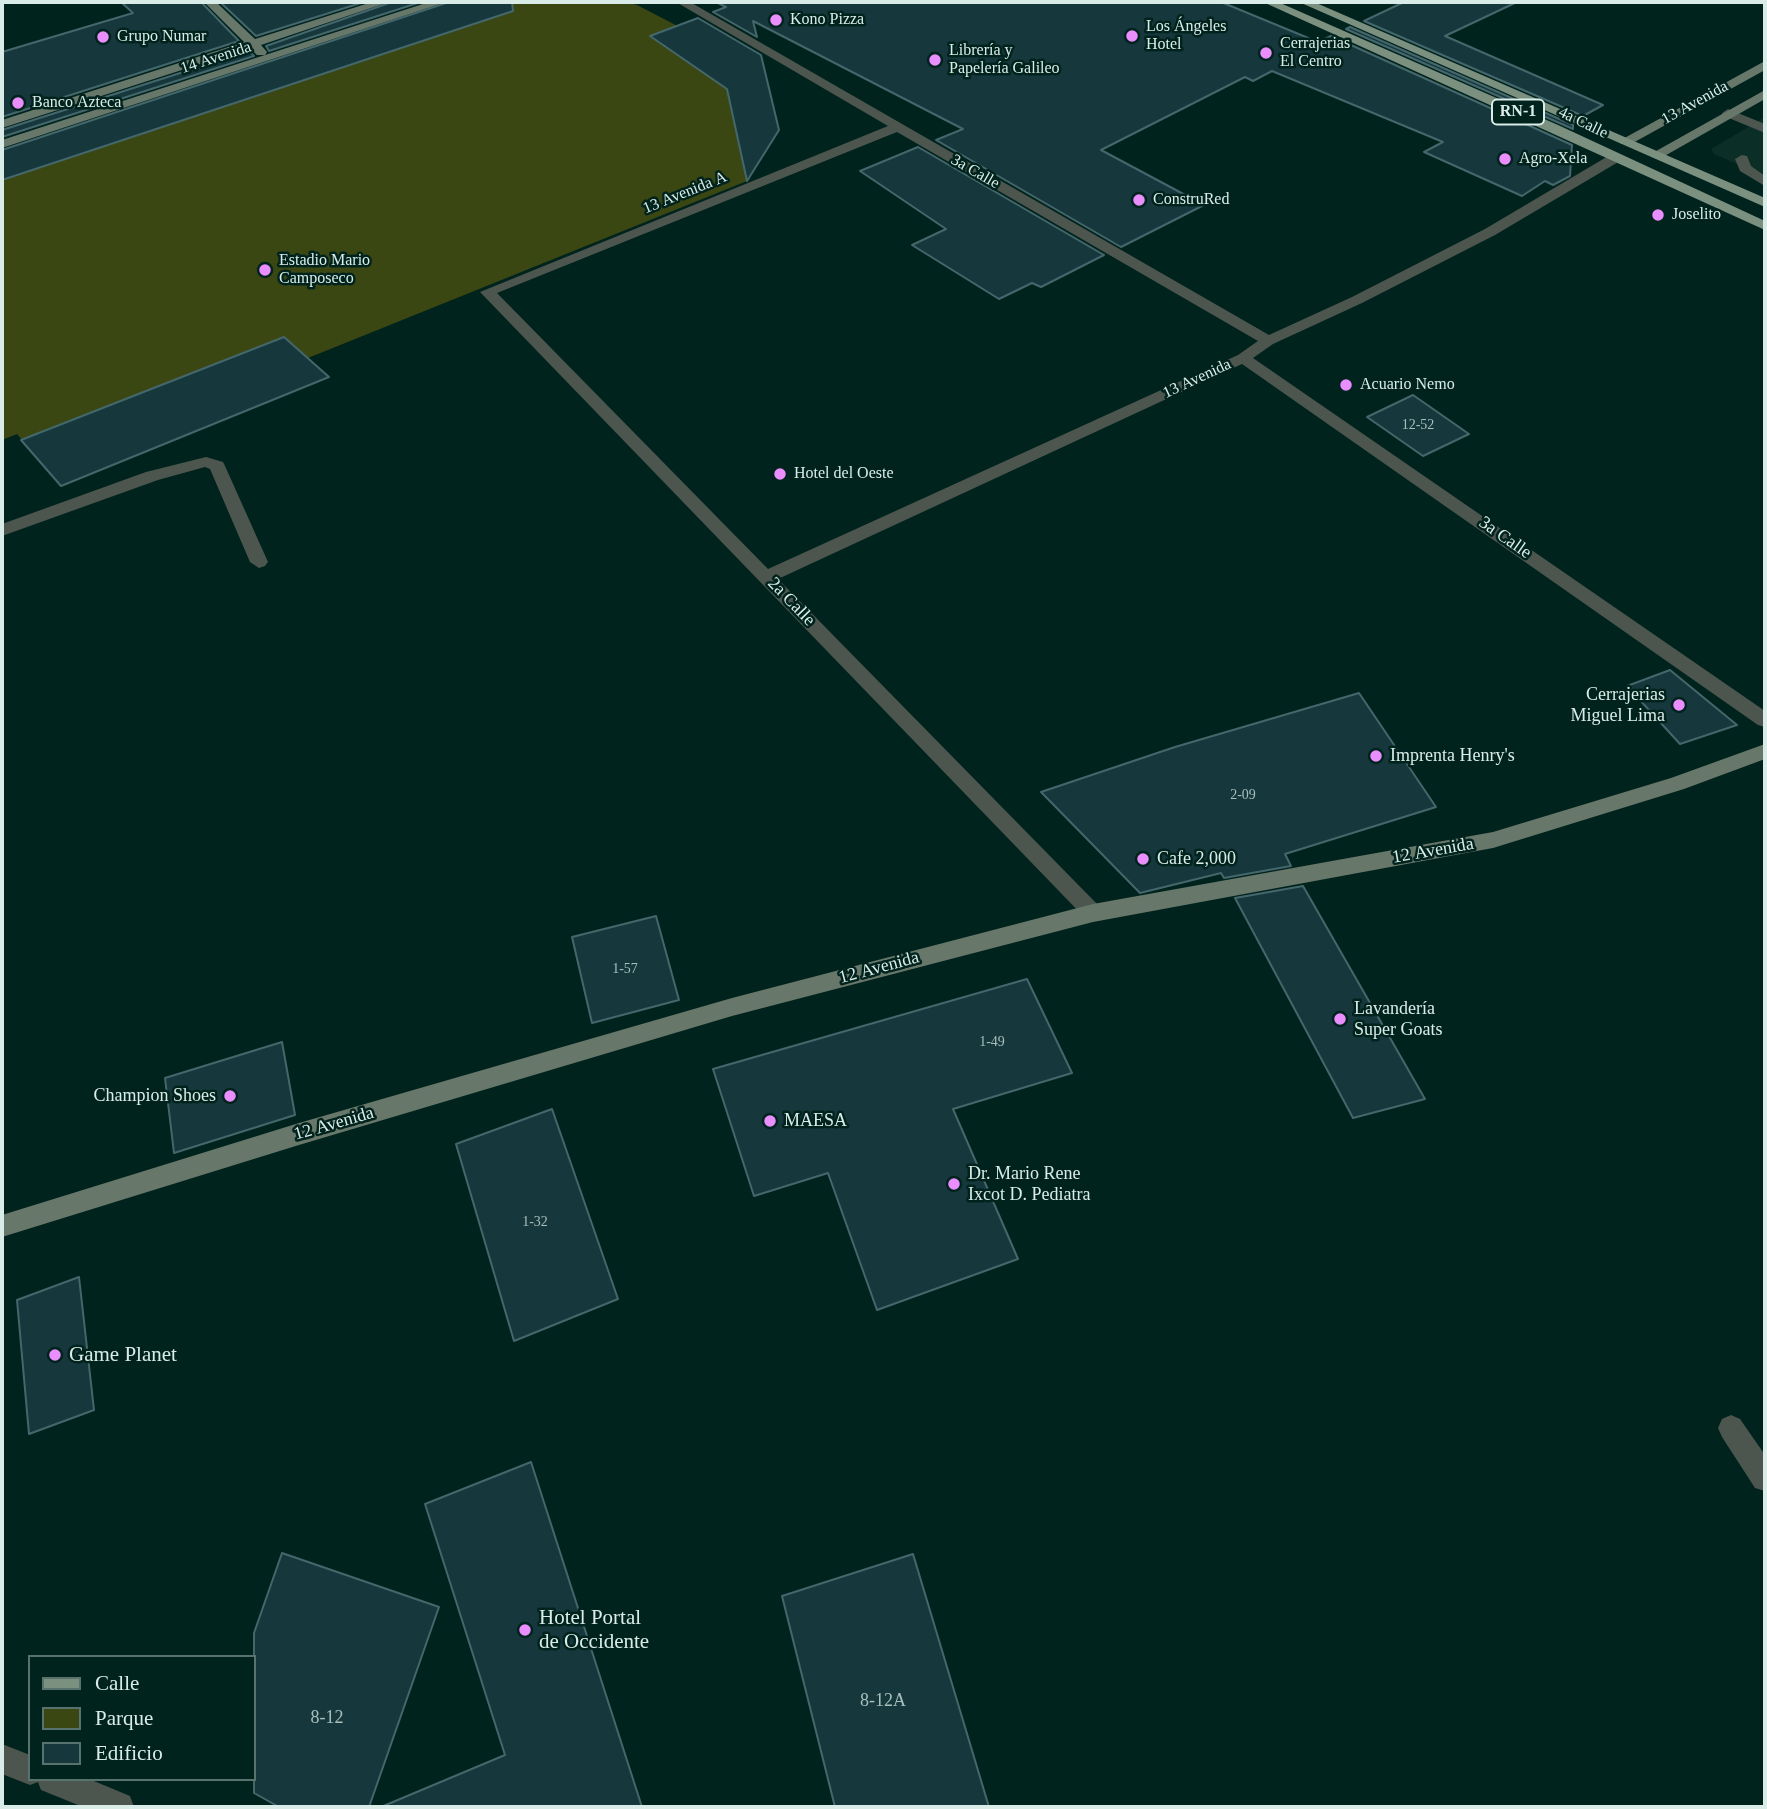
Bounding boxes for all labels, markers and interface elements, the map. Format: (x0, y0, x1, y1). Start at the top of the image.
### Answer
place label: Kono Pizza (790, 10, 864, 30)
marker: Kono Pizza (768, 12, 784, 28)
place label: Los Ángeles Hotel (1146, 17, 1226, 55)
place label: Grupo Numar (117, 27, 206, 47)
marker: Los Ángeles Hotel (1124, 28, 1140, 44)
marker: Grupo Numar (95, 29, 111, 45)
place label: Cerrajerias El Centro (1280, 34, 1350, 72)
street label: 14 Avenida (178, 38, 254, 78)
place label: Librería y Papelería Galileo (949, 41, 1060, 79)
marker: Cerrajerias El Centro (1258, 45, 1274, 61)
marker: Librería y Papelería Galileo (927, 52, 943, 68)
street label: 13 Avenida (1658, 77, 1732, 129)
place label: Banco Azteca (32, 93, 121, 113)
marker: Banco Azteca (10, 95, 26, 111)
road number: RN-1 (1492, 100, 1544, 124)
street label: 4a Calle (1555, 103, 1611, 143)
place label: Agro-Xela (1519, 149, 1587, 169)
street label: 3a Calle (947, 150, 1003, 194)
marker: Agro-Xela (1497, 151, 1513, 167)
street label: 13 Avenida A (640, 168, 730, 218)
place label: ConstruRed (1153, 190, 1229, 210)
marker: ConstruRed (1131, 192, 1147, 208)
place label: Joselito (1672, 205, 1721, 225)
marker: Joselito (1650, 207, 1666, 223)
place label: Estadio Mario Camposeco (279, 251, 370, 289)
marker: Estadio Mario Camposeco (257, 262, 273, 278)
street label: 13 Avenida (1160, 355, 1234, 403)
place label: Acuario Nemo (1360, 375, 1455, 395)
marker: Acuario Nemo (1338, 377, 1354, 393)
house number: 12-52 (1402, 417, 1434, 433)
place label: Hotel del Oeste (794, 464, 894, 484)
marker: Hotel del Oeste (772, 466, 788, 482)
street label: 3a Calle (1474, 512, 1536, 564)
street label: 2a Calle (763, 573, 819, 631)
place label: Cerrajerias Miguel Lima (1571, 684, 1665, 726)
marker: Cerrajerias Miguel Lima (1671, 697, 1687, 713)
place label: Imprenta Henry's (1390, 745, 1515, 767)
marker: Imprenta Henry's (1368, 748, 1384, 764)
house number: 2-09 (1230, 787, 1256, 803)
street label: 12 Avenida (1391, 833, 1475, 869)
place label: Cafe 2,000 (1157, 848, 1236, 870)
marker: Cafe 2,000 (1135, 851, 1151, 867)
street label: 12 Avenida (837, 947, 921, 989)
house number: 1-57 (612, 961, 638, 977)
place label: Lavandería Super Goats (1354, 998, 1442, 1040)
marker: Lavandería Super Goats (1332, 1011, 1348, 1027)
house number: 1-49 (979, 1034, 1005, 1050)
place label: Champion Shoes (93, 1085, 216, 1107)
marker: Champion Shoes (222, 1088, 238, 1104)
street label: 12 Avenida (292, 1102, 376, 1146)
place label: MAESA (784, 1110, 847, 1132)
marker: MAESA (762, 1113, 778, 1129)
place label: Dr. Mario Rene Ixcot D. Pediatra (968, 1163, 1090, 1206)
marker: Dr. Mario Rene Ixcot D. Pediatra (946, 1176, 962, 1192)
house number: 1-32 (522, 1214, 548, 1230)
place label: Game Planet (69, 1342, 177, 1368)
marker: Game Planet (47, 1347, 63, 1363)
place label: Hotel Portal de Occidente (539, 1605, 649, 1655)
marker: Hotel Portal de Occidente (517, 1622, 533, 1638)
legend (28, 1655, 256, 1781)
text: Calle (95, 1671, 139, 1695)
house number: 8-12A (860, 1690, 906, 1712)
text: Parque (95, 1706, 153, 1730)
house number: 8-12 (311, 1707, 343, 1729)
text: Edificio (95, 1741, 163, 1765)

